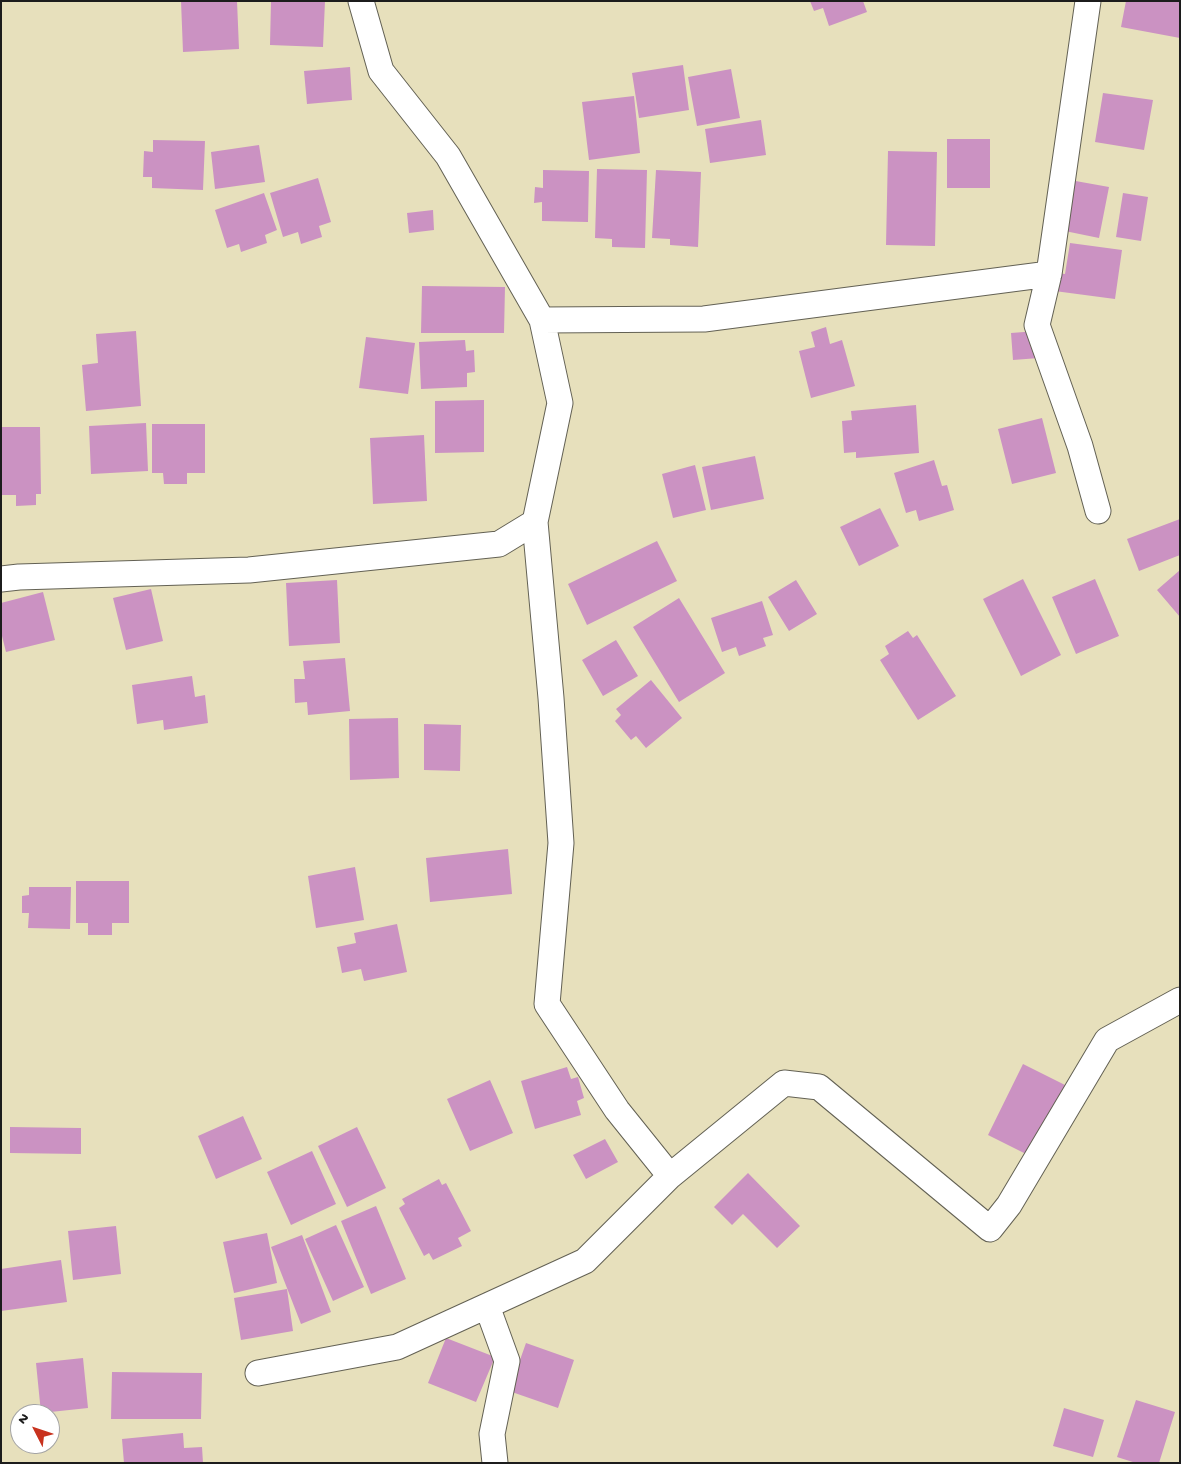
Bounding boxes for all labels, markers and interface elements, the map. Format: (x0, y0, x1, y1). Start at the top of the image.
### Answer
north arrow (10, 1404, 60, 1454)
text: N (15, 1410, 33, 1429)

